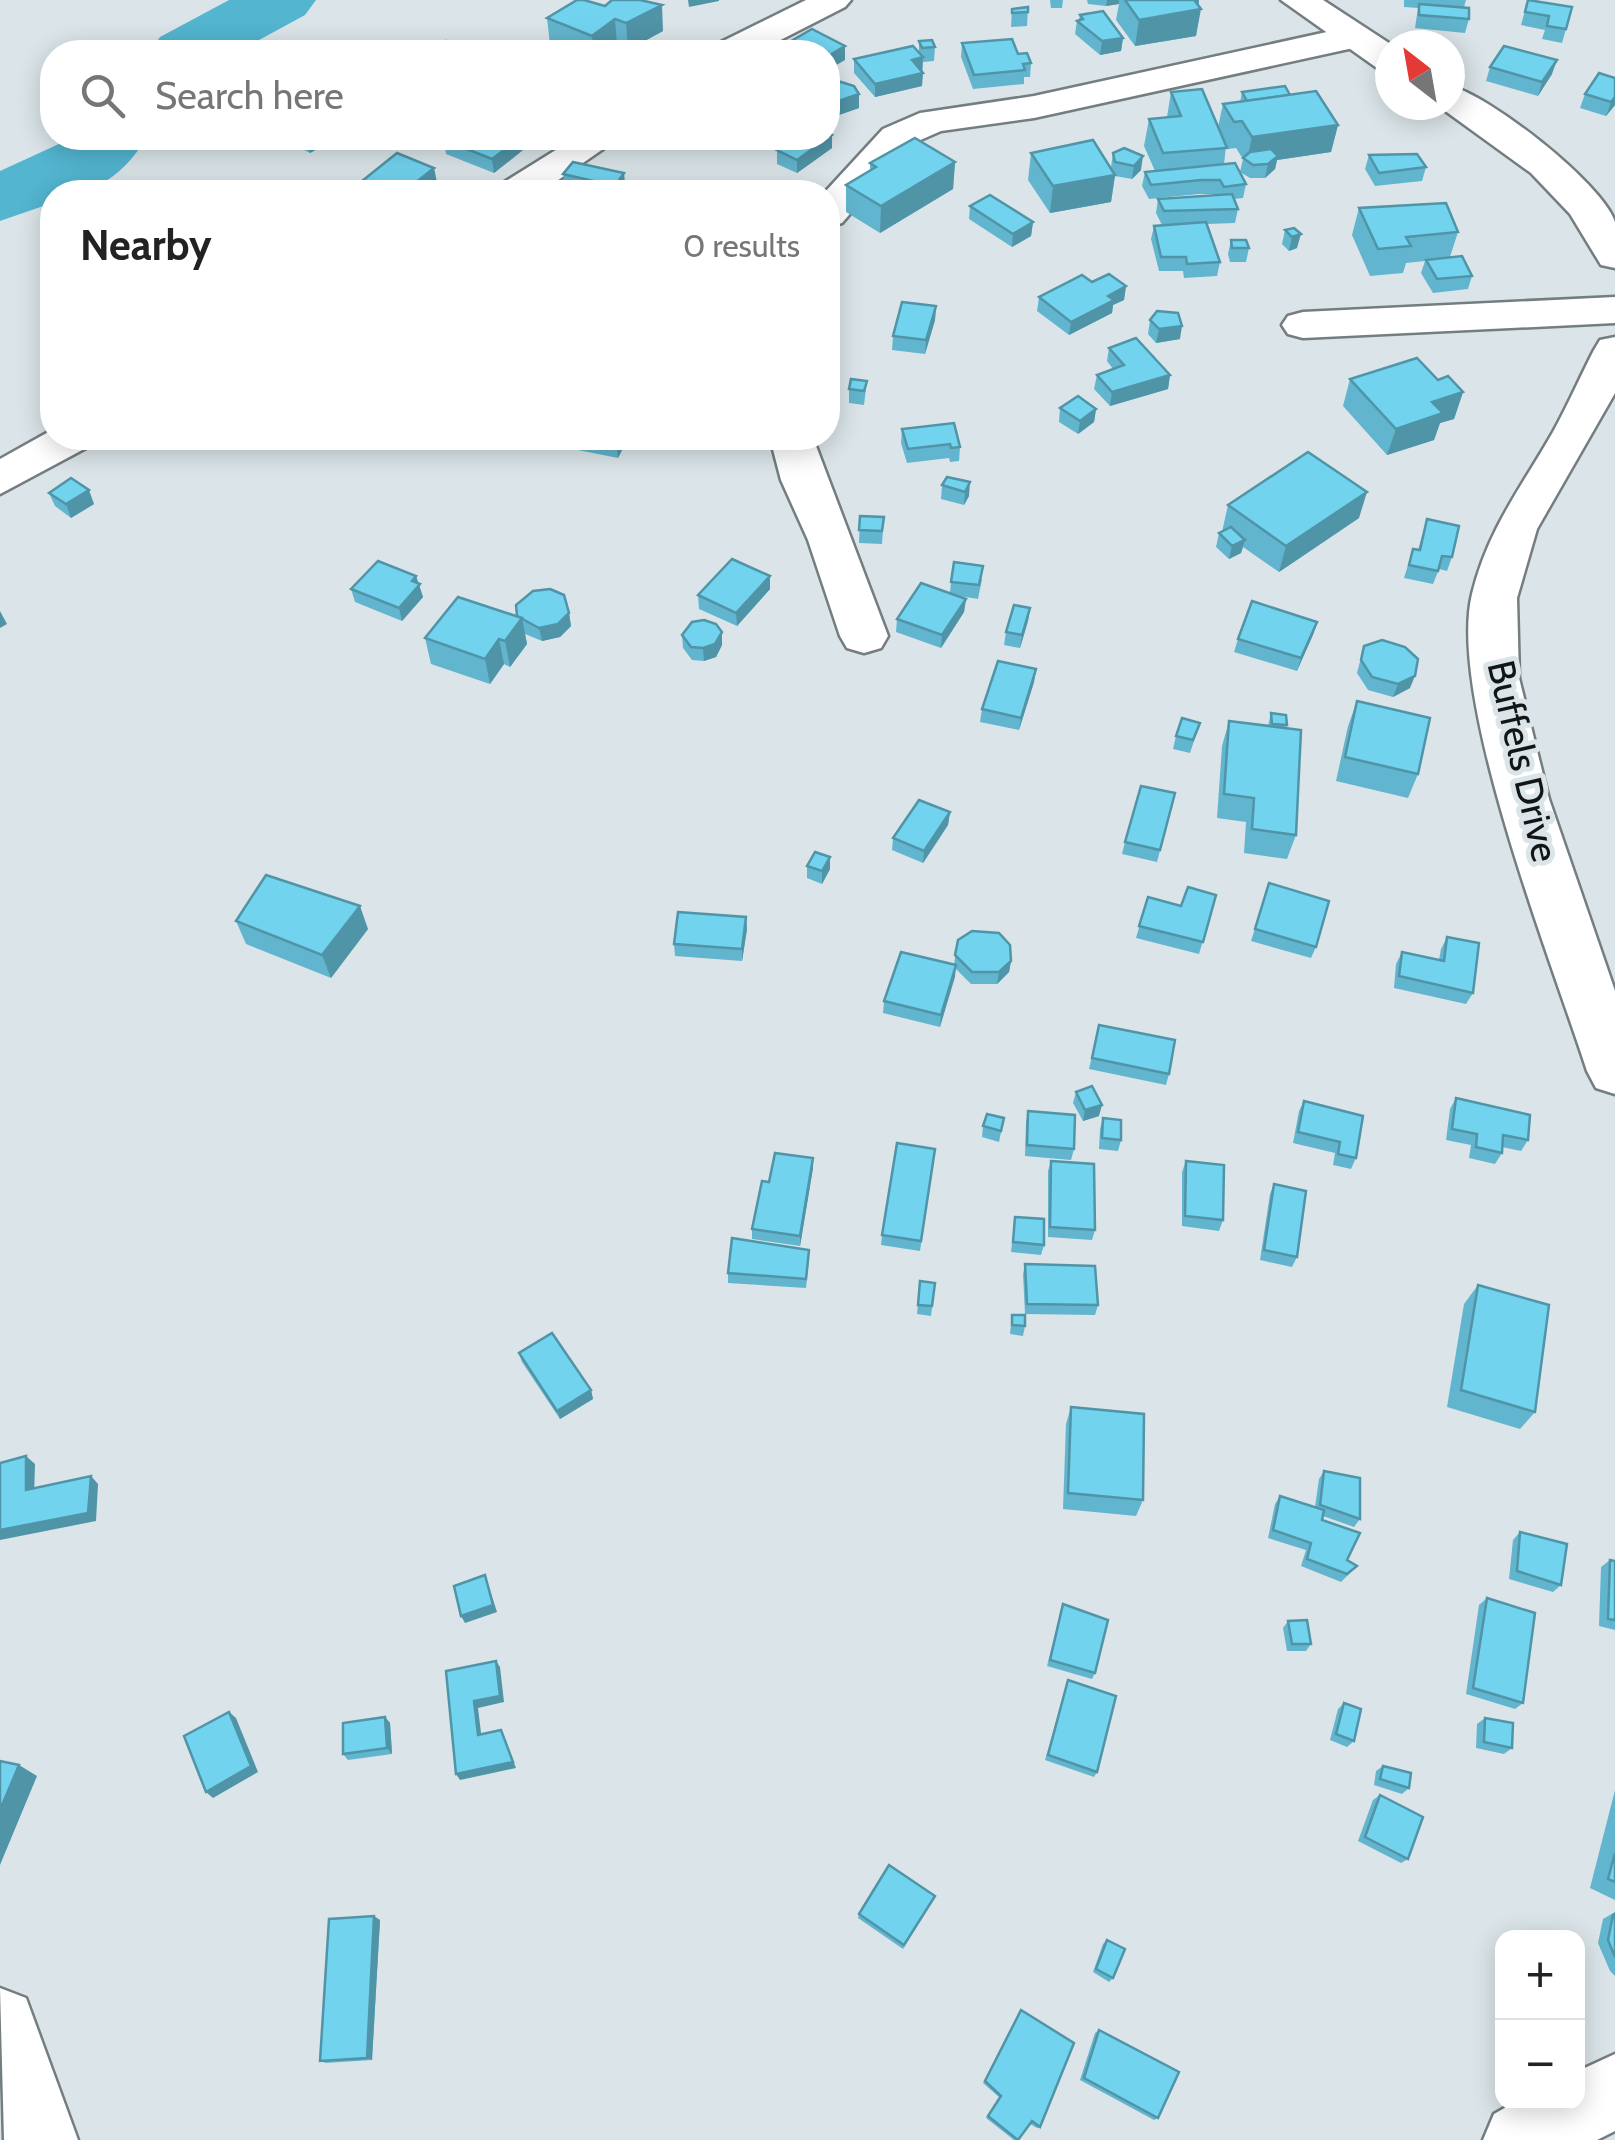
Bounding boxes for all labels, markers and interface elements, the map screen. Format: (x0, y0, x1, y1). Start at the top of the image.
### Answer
north arrow (1375, 30, 1465, 120)
search box (40, 40, 840, 150)
icon: search (75, 68, 130, 123)
text: Search here (155, 72, 344, 119)
text: Nearby (80, 219, 212, 271)
text: 0 results (683, 226, 800, 265)
street label: Buffels Drive (1478, 656, 1569, 866)
map controls (1495, 1930, 1585, 2110)
button: + (1495, 1930, 1585, 2020)
button: − (1495, 2020, 1585, 2110)

